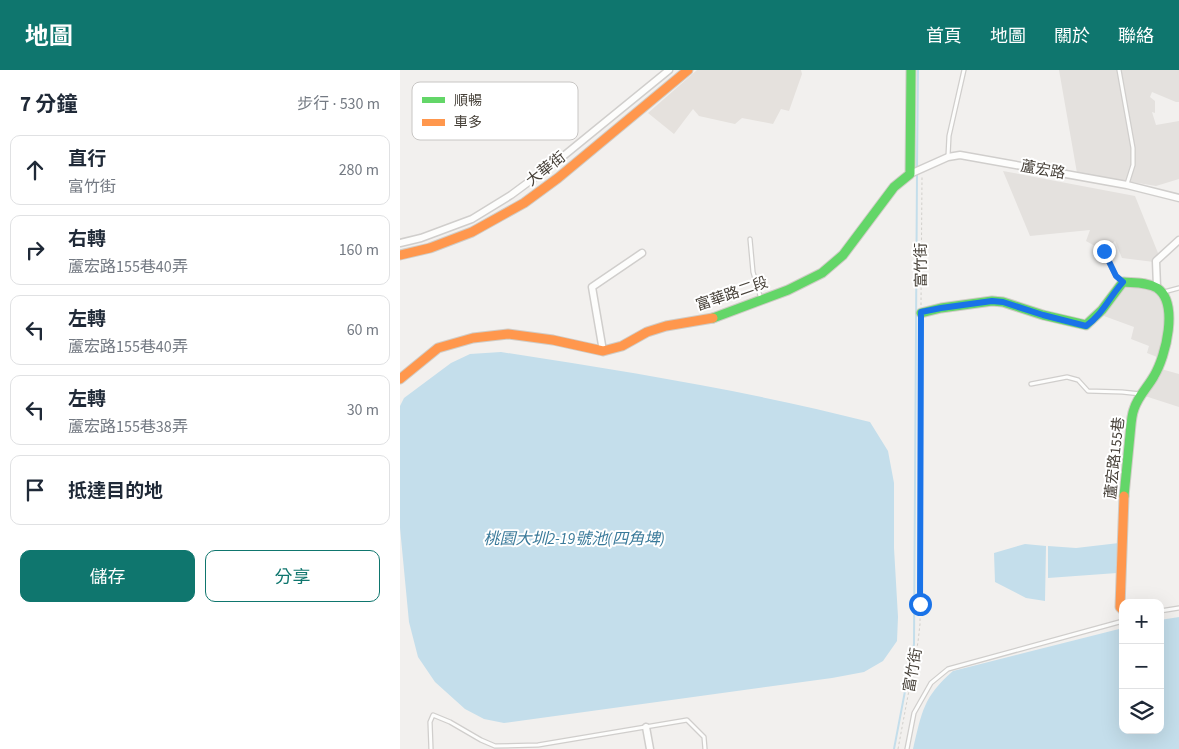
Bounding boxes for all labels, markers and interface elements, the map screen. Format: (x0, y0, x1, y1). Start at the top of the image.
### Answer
text: 地圖 (25, 19, 73, 54)
text: 首頁 (926, 24, 962, 49)
text: 地圖 (990, 24, 1026, 49)
text: 關於 (1054, 24, 1090, 49)
text: 聯絡 (1118, 24, 1154, 49)
legend (412, 82, 578, 140)
text: 7 分鐘 (20, 89, 77, 119)
text: 順暢 (454, 91, 482, 111)
text: 步行 · 530 m (297, 93, 380, 115)
text: 車多 (454, 113, 482, 133)
text: 直行 (68, 146, 106, 173)
street label: 大華街 (522, 147, 570, 191)
icon: ahead (21, 156, 49, 184)
street label: 蘆宏路 (1019, 156, 1067, 184)
text: 280 m (339, 159, 379, 181)
text: 富竹街 (68, 176, 116, 198)
text: 右轉 (68, 226, 106, 253)
icon: right (21, 236, 49, 264)
text: 160 m (339, 239, 379, 261)
route end (1093, 240, 1116, 263)
street label: 富竹街 (911, 242, 932, 288)
text: 蘆宏路155巷40弄 (68, 256, 188, 278)
street label: 富華路二段 (693, 272, 771, 316)
text: 左轉 (68, 306, 106, 333)
icon: left (21, 316, 49, 344)
text: 60 m (347, 319, 379, 341)
text: 蘆宏路155巷40弄 (68, 336, 188, 358)
text: 左轉 (68, 386, 106, 413)
icon: left (21, 396, 49, 424)
text: 30 m (347, 399, 379, 421)
text: 蘆宏路155巷38弄 (68, 416, 188, 438)
street label: 蘆宏路155巷 (1100, 416, 1130, 500)
icon: arrive (21, 476, 49, 504)
text: 抵達目的地 (68, 478, 163, 505)
water label: 桃園大圳2-19號池(四角埤) (483, 528, 665, 550)
button: 儲存 (20, 550, 195, 602)
button: 分享 (205, 550, 380, 602)
route start (909, 593, 932, 616)
map controls (1119, 599, 1164, 734)
button: + (1119, 599, 1164, 644)
button: − (1119, 644, 1164, 689)
street label: 富竹街 (899, 646, 927, 694)
button: layers (1119, 689, 1164, 734)

